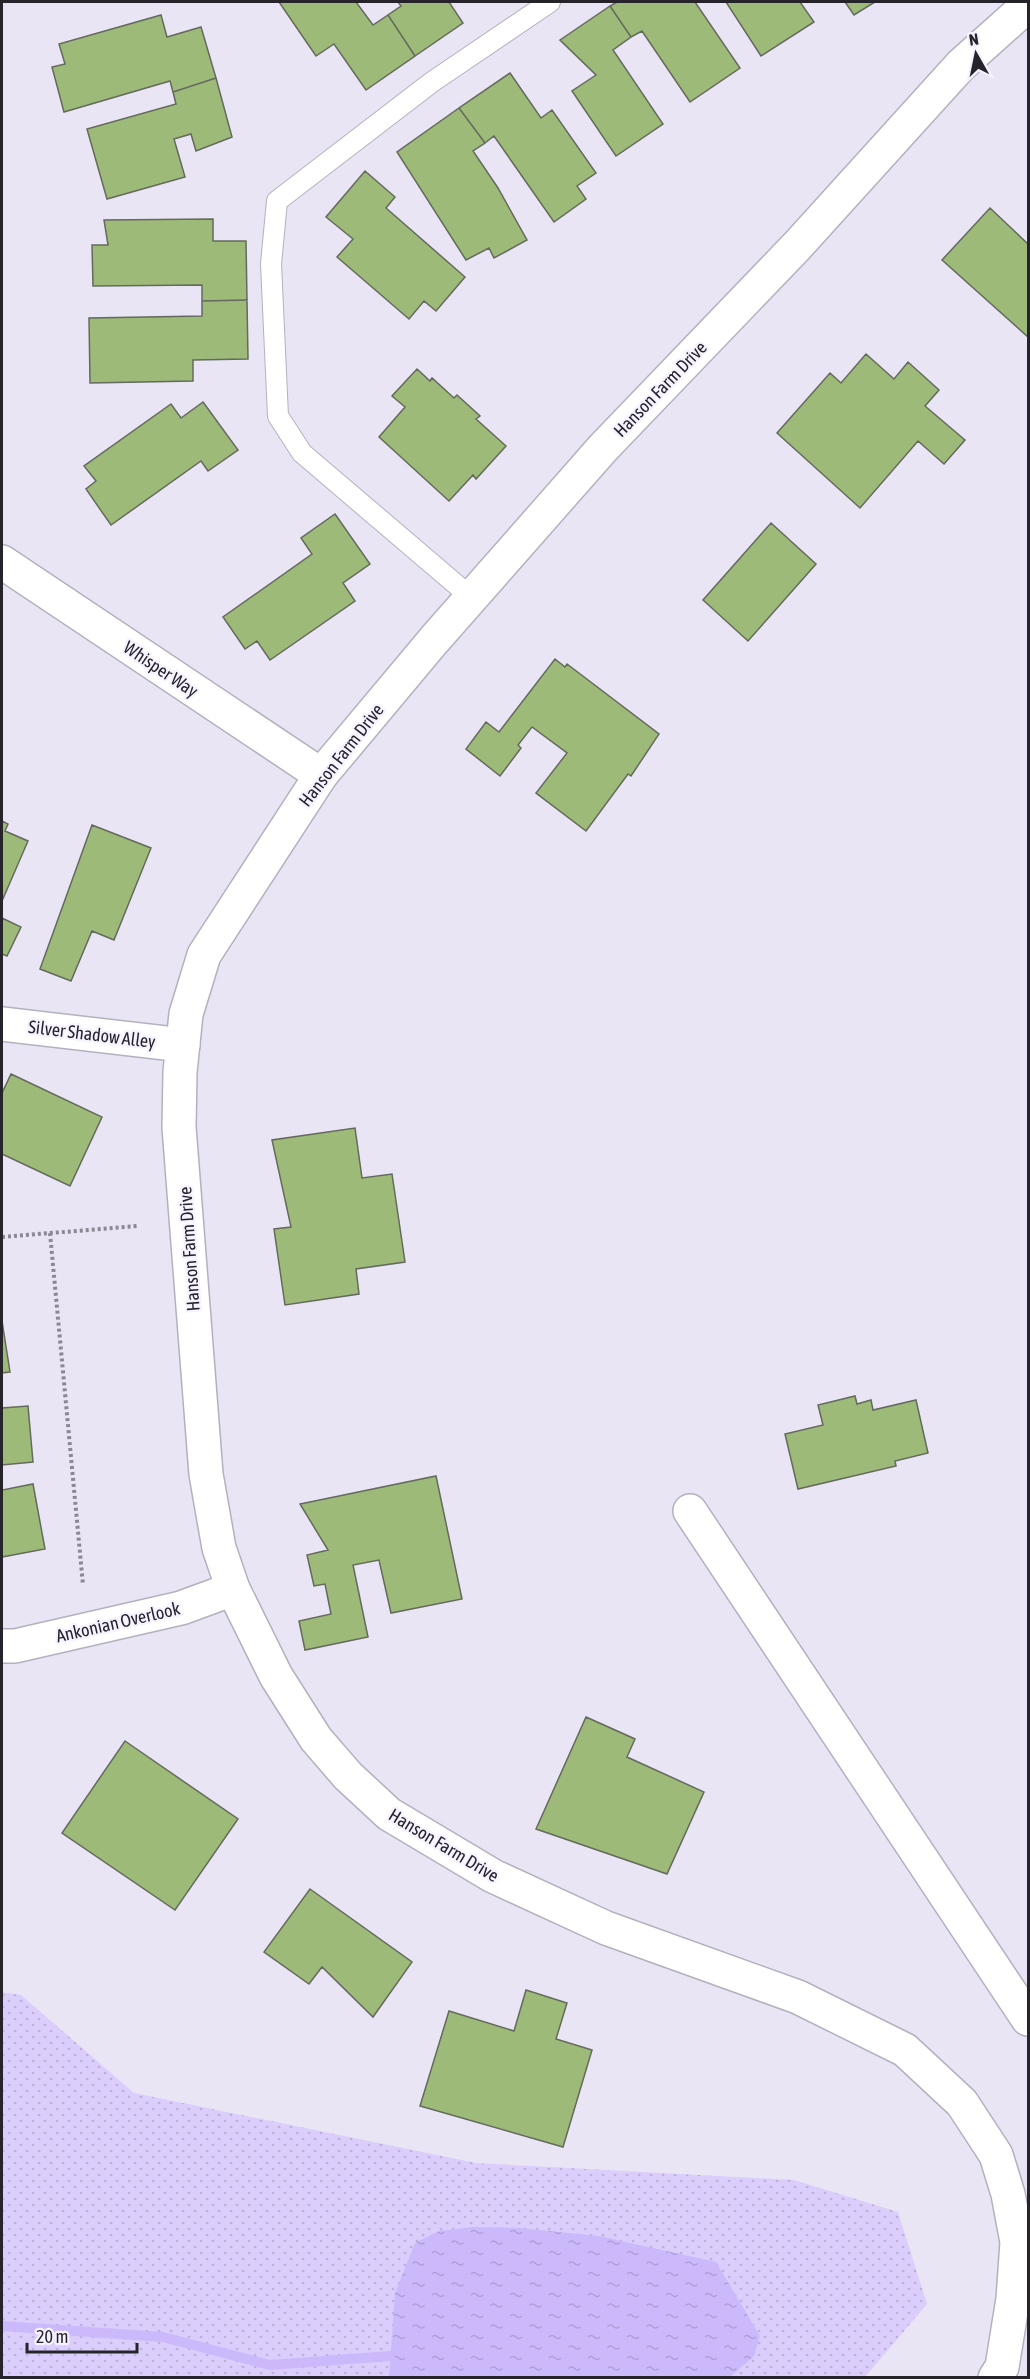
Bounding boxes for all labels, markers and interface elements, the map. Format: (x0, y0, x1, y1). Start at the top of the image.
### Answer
north arrow (946, 24, 1006, 84)
text: N (968, 30, 980, 49)
street label: Hanson Farm Drive (609, 337, 711, 441)
street label: Whisper Way (120, 637, 202, 701)
street label: Hanson Farm Drive (294, 699, 388, 811)
street label: Silver Shadow Alley (27, 1016, 157, 1052)
street label: Hanson Farm Drive (174, 1186, 204, 1312)
street label: Ankonian Overlook (54, 1598, 182, 1646)
street label: Hanson Farm Drive (385, 1804, 503, 1886)
scale bar (27, 2316, 136, 2354)
text: 20 m (36, 2326, 68, 2347)

